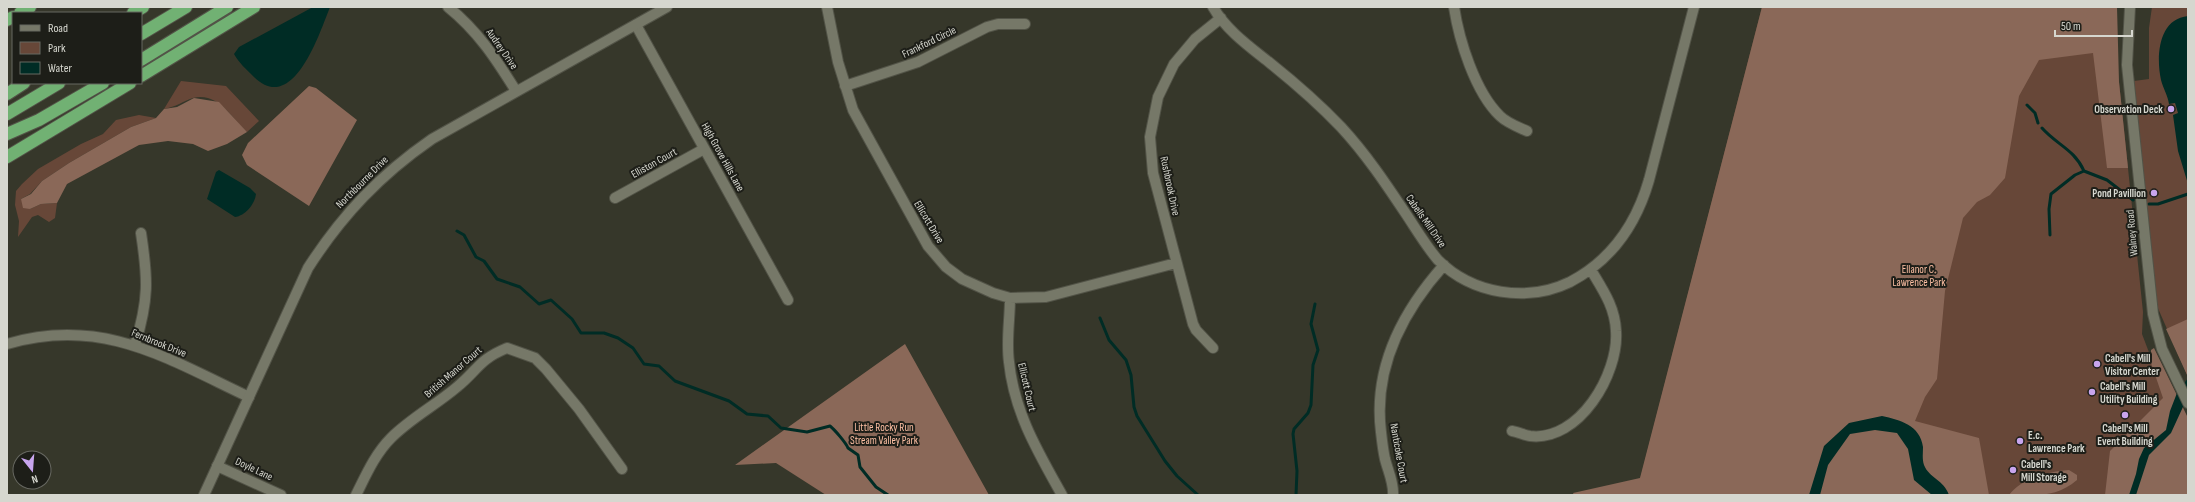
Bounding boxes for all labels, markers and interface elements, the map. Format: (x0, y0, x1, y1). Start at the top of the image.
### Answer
legend (12, 12, 142, 84)
scale bar (2055, 12, 2132, 38)
text: 50 m (2061, 19, 2081, 34)
text: Road (48, 21, 68, 36)
street label: Frankford Circle (900, 23, 958, 61)
street label: Audrey Drive (483, 25, 521, 72)
text: Park (48, 41, 66, 56)
text: Water (48, 61, 72, 76)
place label: Observation Deck (2094, 103, 2163, 116)
marker: Observation Deck (2166, 104, 2176, 114)
street label: High Grove Hills Lane (699, 120, 747, 194)
street label: Elliston Court (629, 145, 680, 181)
street label: Northbourne Drive (333, 153, 391, 211)
street label: Rushbrook Drive (1157, 155, 1183, 217)
place label: Pond Pavillion (2092, 187, 2146, 200)
marker: Pond Pavillion (2149, 188, 2159, 198)
street label: Cabells Mill Drive (1403, 192, 1449, 250)
street label: Ellicott Drive (911, 198, 947, 246)
street label: Walney Road (2123, 209, 2141, 257)
park label: Ellanor C. Lawrence Park (1892, 263, 1946, 289)
street label: Fernbrook Drive (130, 326, 188, 360)
street label: British Manor Court (422, 343, 485, 400)
place label: Cabell's Mill Visitor Center (2105, 352, 2160, 378)
marker: Cabell's Mill Visitor Center (2092, 359, 2102, 369)
street label: Ellicott Court (1015, 362, 1039, 413)
place label: Cabell's Mill Utility Building (2100, 380, 2158, 406)
marker: Cabell's Mill Utility Building (2087, 387, 2097, 397)
marker: Cabell's Mill Event Building (2120, 410, 2130, 420)
park label: Little Rocky Run Stream Valley Park (850, 421, 919, 447)
street label: Nanticoke Court (1387, 422, 1411, 484)
place label: Cabell's Mill Event Building (2097, 422, 2153, 448)
place label: E.c. Lawrence Park (2028, 429, 2085, 455)
marker: E.c. Lawrence Park (2015, 436, 2025, 446)
north arrow (12, 450, 52, 490)
street label: Doyle Lane (233, 455, 275, 483)
place label: Cabell's Mill Storage (2021, 458, 2067, 484)
marker: Cabell's Mill Storage (2008, 465, 2018, 475)
text: N (30, 472, 39, 486)

